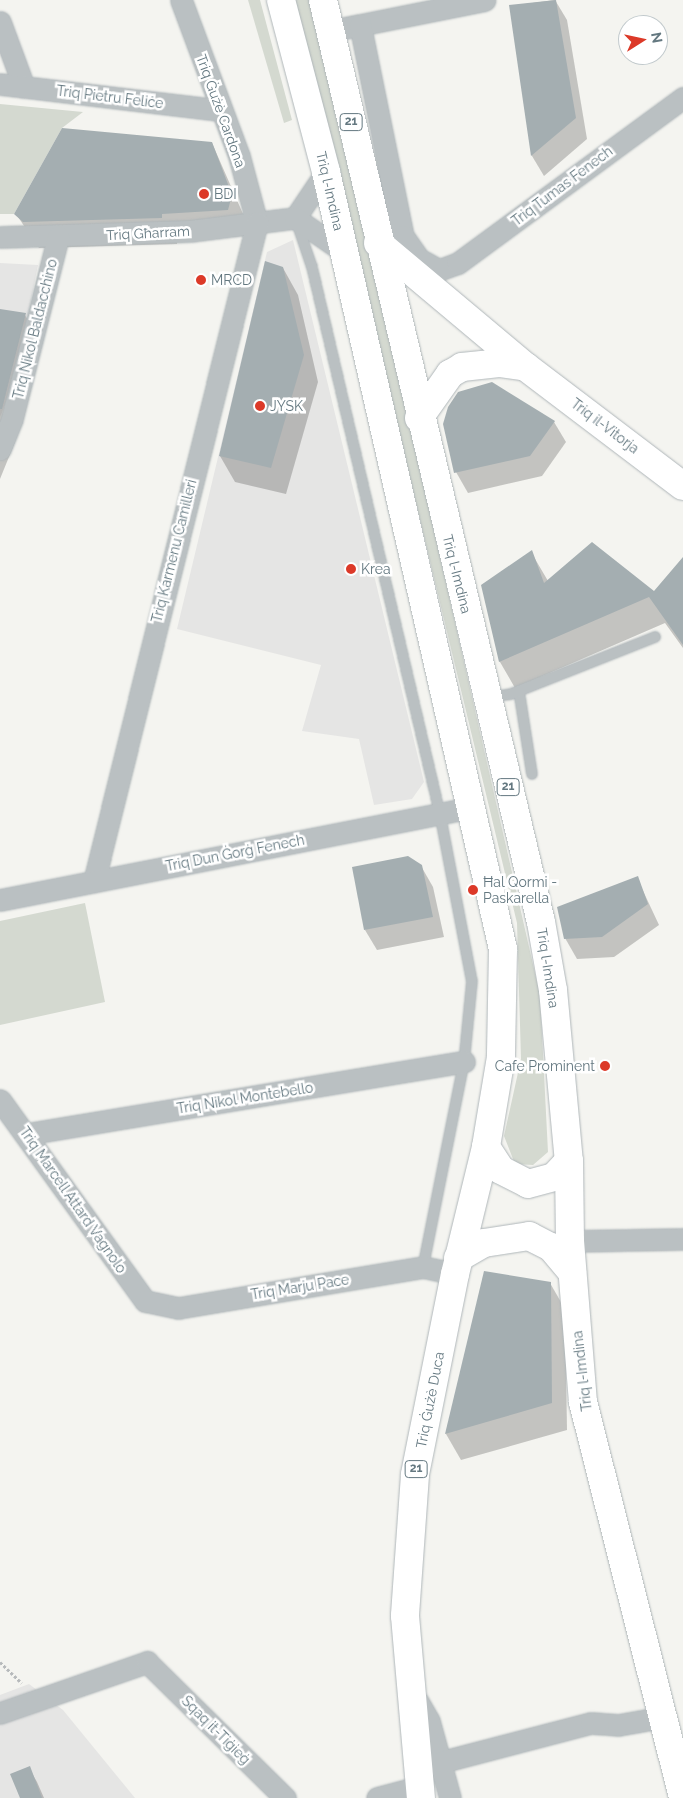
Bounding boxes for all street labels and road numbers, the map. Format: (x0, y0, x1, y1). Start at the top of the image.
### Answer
street label: Triq Ġużè Cardona (193, 52, 249, 170)
street label: Triq Pietru Feliċe (56, 82, 164, 112)
road number: 21 (338, 112, 364, 132)
street label: Triq Tumas Fenech (508, 143, 616, 229)
street label: Triq l-Imdina (313, 150, 347, 232)
street label: Triq Għarram (106, 222, 190, 244)
street label: Triq Nikol Baldacchino (9, 257, 61, 401)
street label: Triq il-Vitorja (568, 395, 642, 457)
street label: Triq Karmenu Camilleri (148, 478, 200, 624)
street label: Triq l-Imdina (439, 533, 475, 615)
road number: 21 (496, 778, 520, 796)
street label: Triq Dun Ġorġ Fenech (164, 831, 306, 875)
street label: Triq l-Imdina (533, 927, 563, 1009)
street label: Triq Nikol Montebello (175, 1079, 315, 1117)
street label: Triq Marcell Attard Vagnolo (16, 1123, 130, 1277)
street label: Triq Marju Pace (250, 1271, 350, 1303)
street label: Triq l-Imdina (569, 1330, 595, 1412)
street label: Triq Ġużè Duca (412, 1350, 448, 1450)
road number: 21 (404, 1460, 428, 1478)
street label: Sqaq it-Tiġieġ (178, 1692, 254, 1768)

